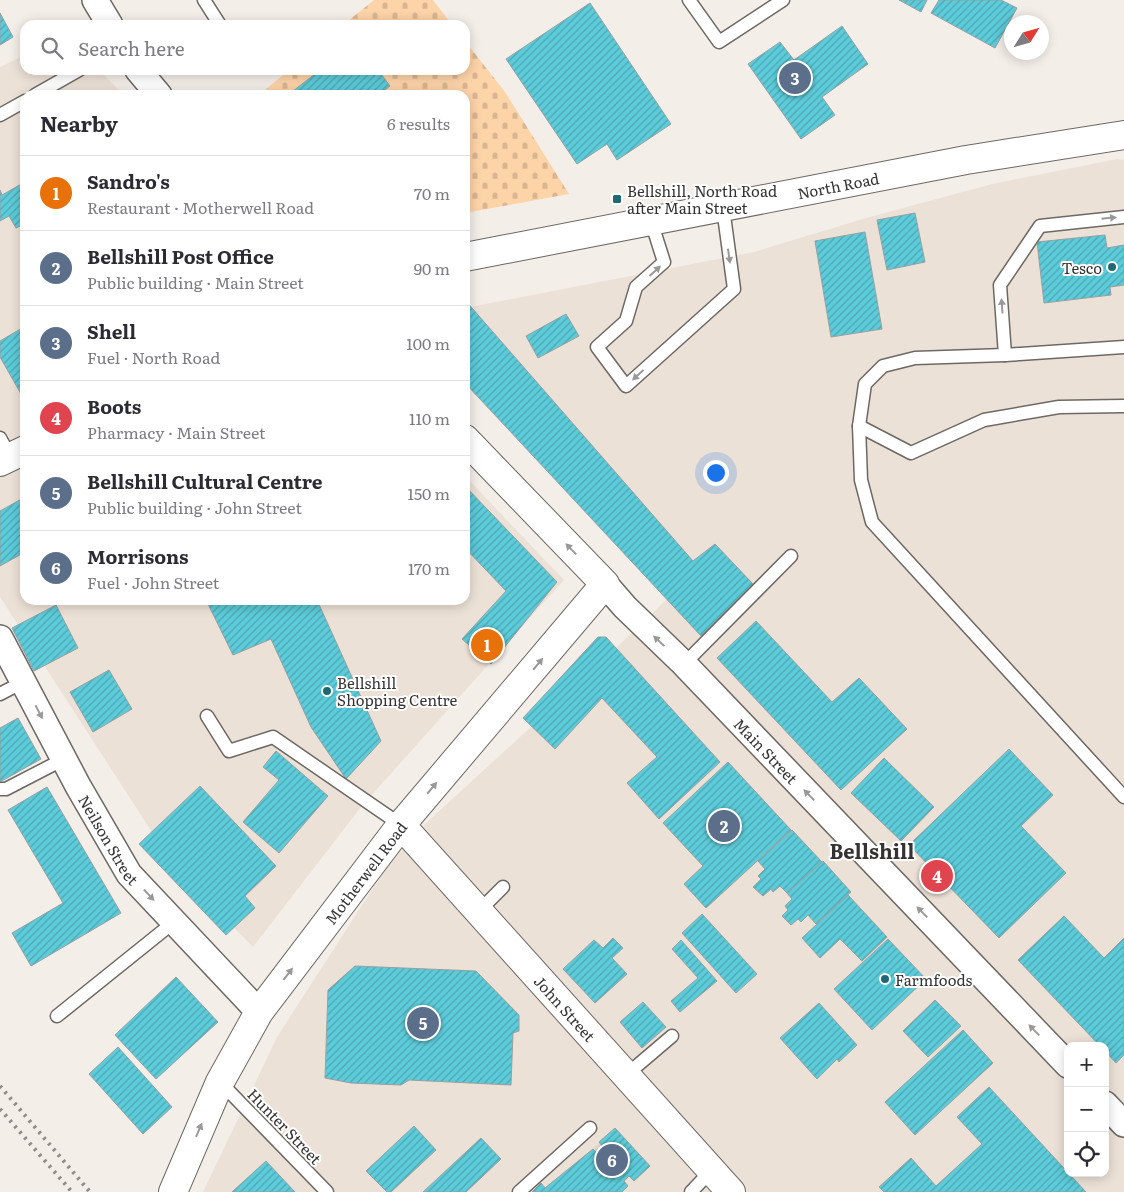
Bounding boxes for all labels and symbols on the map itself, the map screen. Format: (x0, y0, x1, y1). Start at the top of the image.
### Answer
north arrow (1004, 15, 1049, 60)
pin: 3 (779, 59, 811, 97)
street label: North Road (795, 166, 881, 204)
place label: Bellshill, North Road after Main Street (627, 179, 777, 219)
marker: Bellshill, North Road after Main Street (611, 193, 623, 205)
one-way arrow (1101, 214, 1117, 222)
one-way arrow (725, 249, 733, 265)
place label: Tesco (1061, 256, 1102, 279)
marker: Tesco (1106, 261, 1118, 273)
one-way arrow (648, 265, 660, 277)
one-way arrow (997, 298, 1005, 314)
one-way arrow (632, 369, 644, 381)
your location (703, 460, 729, 486)
one-way arrow (565, 544, 577, 556)
pin: 1 (471, 626, 503, 664)
one-way arrow (654, 635, 666, 647)
one-way arrow (532, 658, 543, 671)
place label: Bellshill Shopping Centre (337, 671, 457, 711)
marker: Bellshill Shopping Centre (321, 685, 333, 697)
one-way arrow (35, 704, 43, 719)
street label: Main Street (729, 712, 804, 788)
one-way arrow (427, 781, 438, 794)
one-way arrow (803, 789, 815, 801)
street label: Neilson Street (74, 790, 145, 890)
pin: 2 (708, 807, 740, 845)
street label: Motherwell Road (318, 816, 412, 929)
district label: Bellshill (829, 835, 915, 865)
pin: 4 (921, 857, 953, 895)
one-way arrow (143, 889, 155, 901)
one-way arrow (916, 907, 928, 919)
one-way arrow (283, 968, 294, 981)
place label: Farmfoods (895, 968, 973, 991)
street label: John Street (530, 970, 601, 1046)
marker: Farmfoods (879, 973, 891, 985)
pin: 5 (407, 1004, 439, 1042)
one-way arrow (1028, 1024, 1040, 1036)
street label: Hunter Street (243, 1083, 327, 1169)
one-way arrow (195, 1123, 203, 1137)
pin: 6 (596, 1141, 628, 1179)

